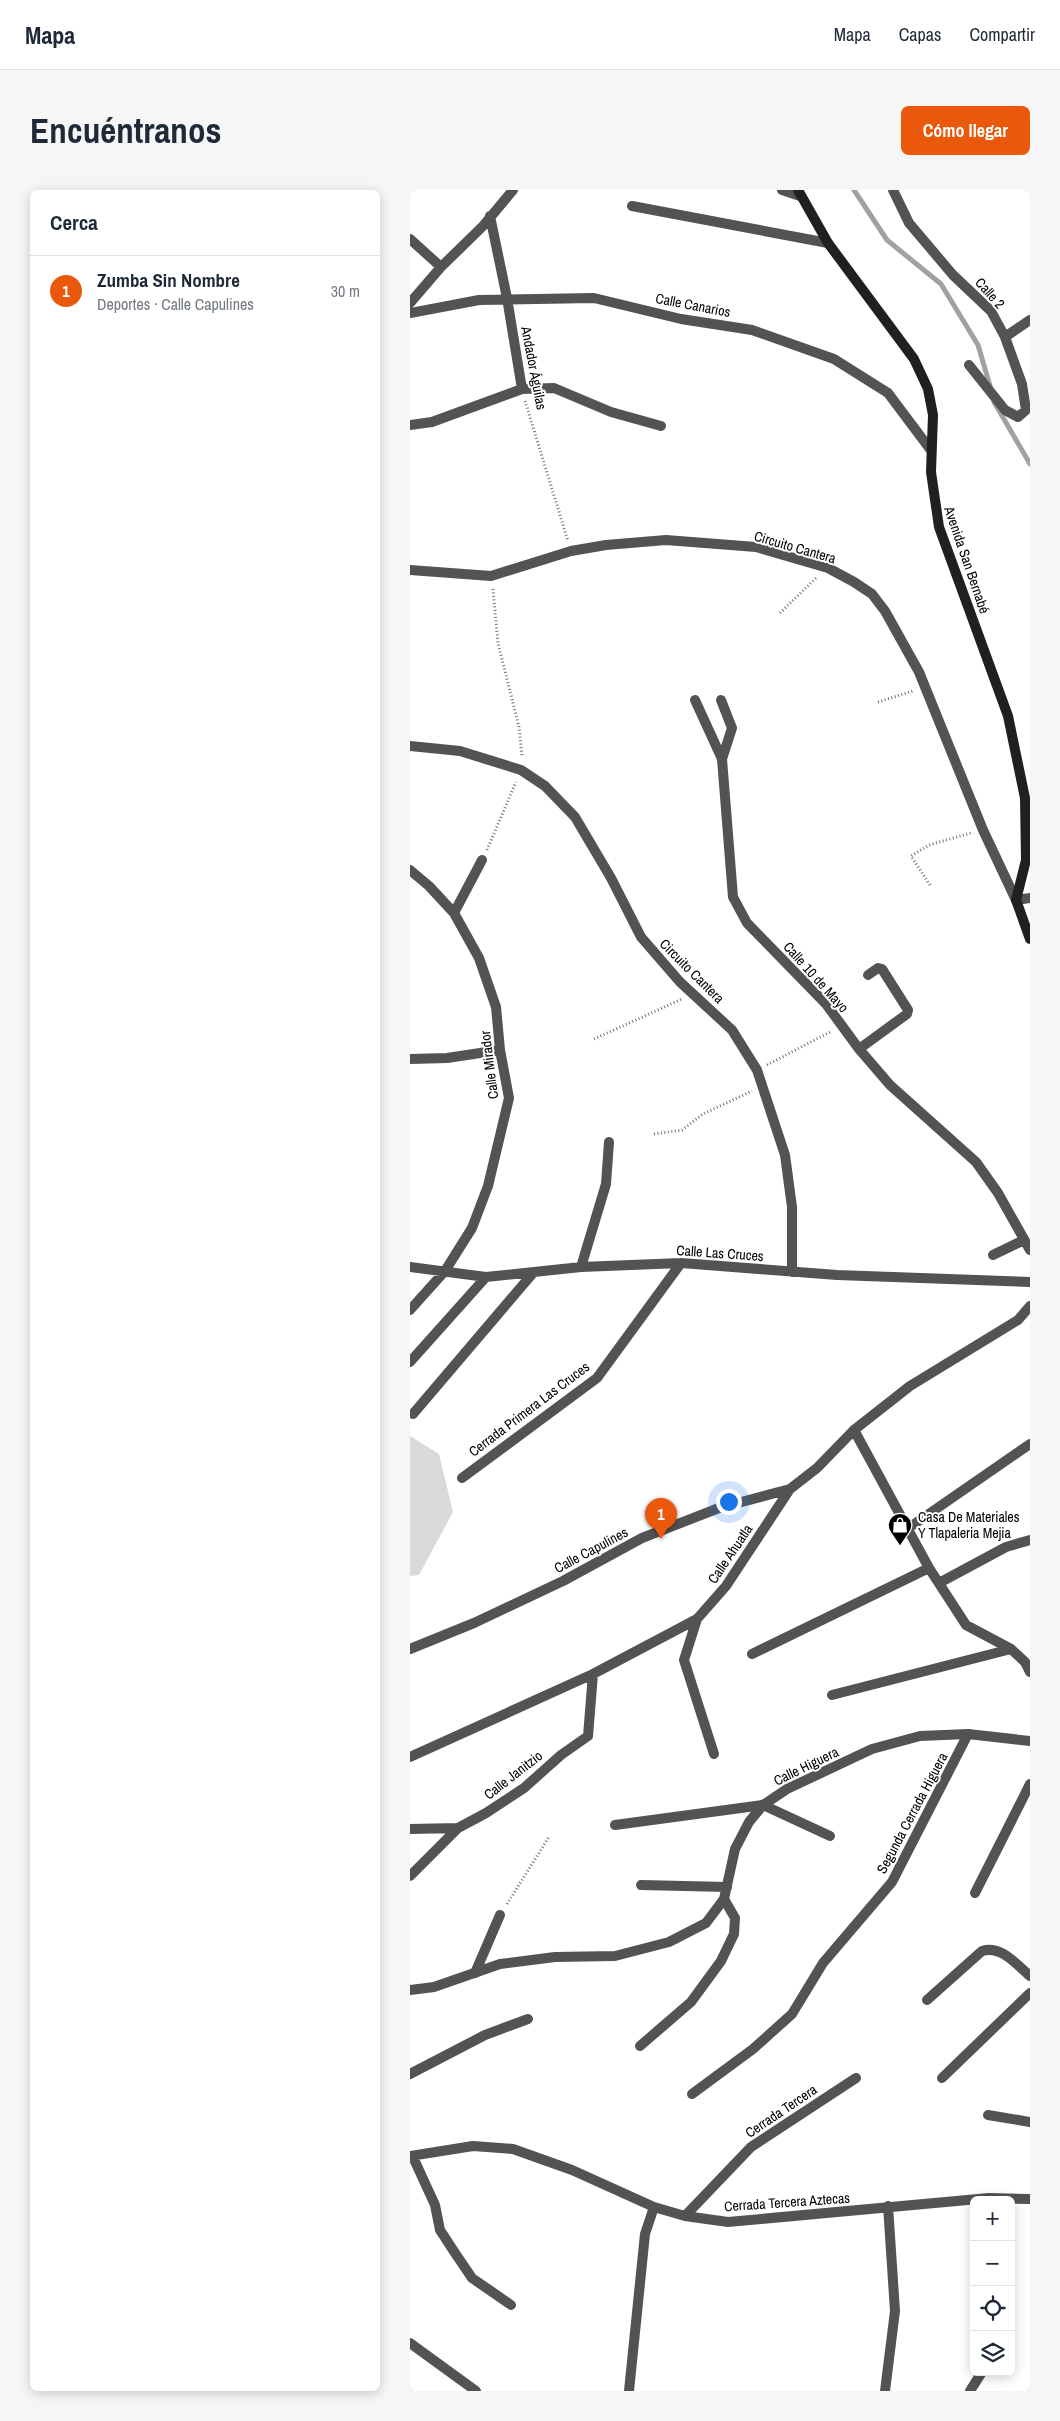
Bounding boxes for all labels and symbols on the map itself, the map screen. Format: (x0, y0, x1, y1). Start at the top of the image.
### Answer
street label: Calle 2 (971, 274, 1009, 312)
street label: Calle Canarios (654, 289, 732, 321)
street label: Andador Águilas (517, 324, 551, 411)
street label: Avenida San Bernabé (940, 503, 994, 616)
street label: Circuito Cantera (752, 527, 839, 567)
street label: Circuito Cantera (656, 935, 729, 1008)
street label: Calle 10 de Mayo (779, 938, 853, 1016)
street label: Calle Mirador (476, 1030, 502, 1100)
street label: Calle Las Cruces (676, 1241, 764, 1265)
street label: Cerrada Primera Las Cruces (465, 1358, 593, 1460)
your location (716, 1489, 742, 1515)
pin: 1 (645, 1498, 677, 1539)
place label: Casa De Materiales Y Tlapaleria Mejia (918, 1508, 1020, 1542)
shop icon: Casa De Materiales Y Tlapaleria Mejia (887, 1512, 913, 1546)
street label: Calle Ahuatla (704, 1520, 757, 1587)
street label: Calle Capulines (551, 1523, 631, 1577)
street label: Calle Higuera (771, 1742, 842, 1789)
street label: Calle Janitzio (480, 1746, 546, 1804)
street label: Segunda Cerrada Higuera (872, 1749, 952, 1877)
street label: Cerrada Tercera (742, 2080, 821, 2142)
street label: Cerrada Tercera Aztecas (723, 2189, 851, 2215)

